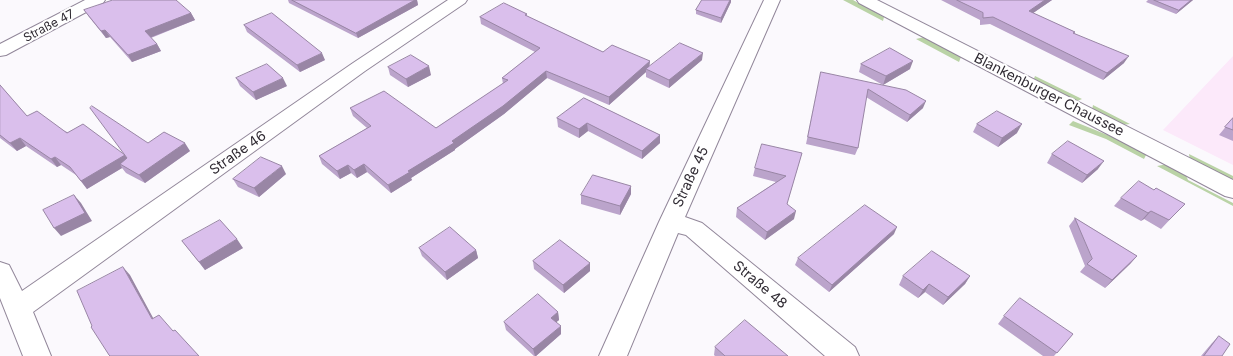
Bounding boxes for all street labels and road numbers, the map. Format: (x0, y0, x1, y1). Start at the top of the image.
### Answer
street label: Straße 47 (21, 7, 77, 45)
street label: Blankenburger Chaussee (971, 50, 1127, 140)
street label: Straße 46 (206, 127, 270, 179)
street label: Straße 45 (670, 144, 712, 210)
street label: Straße 48 (730, 258, 790, 312)

